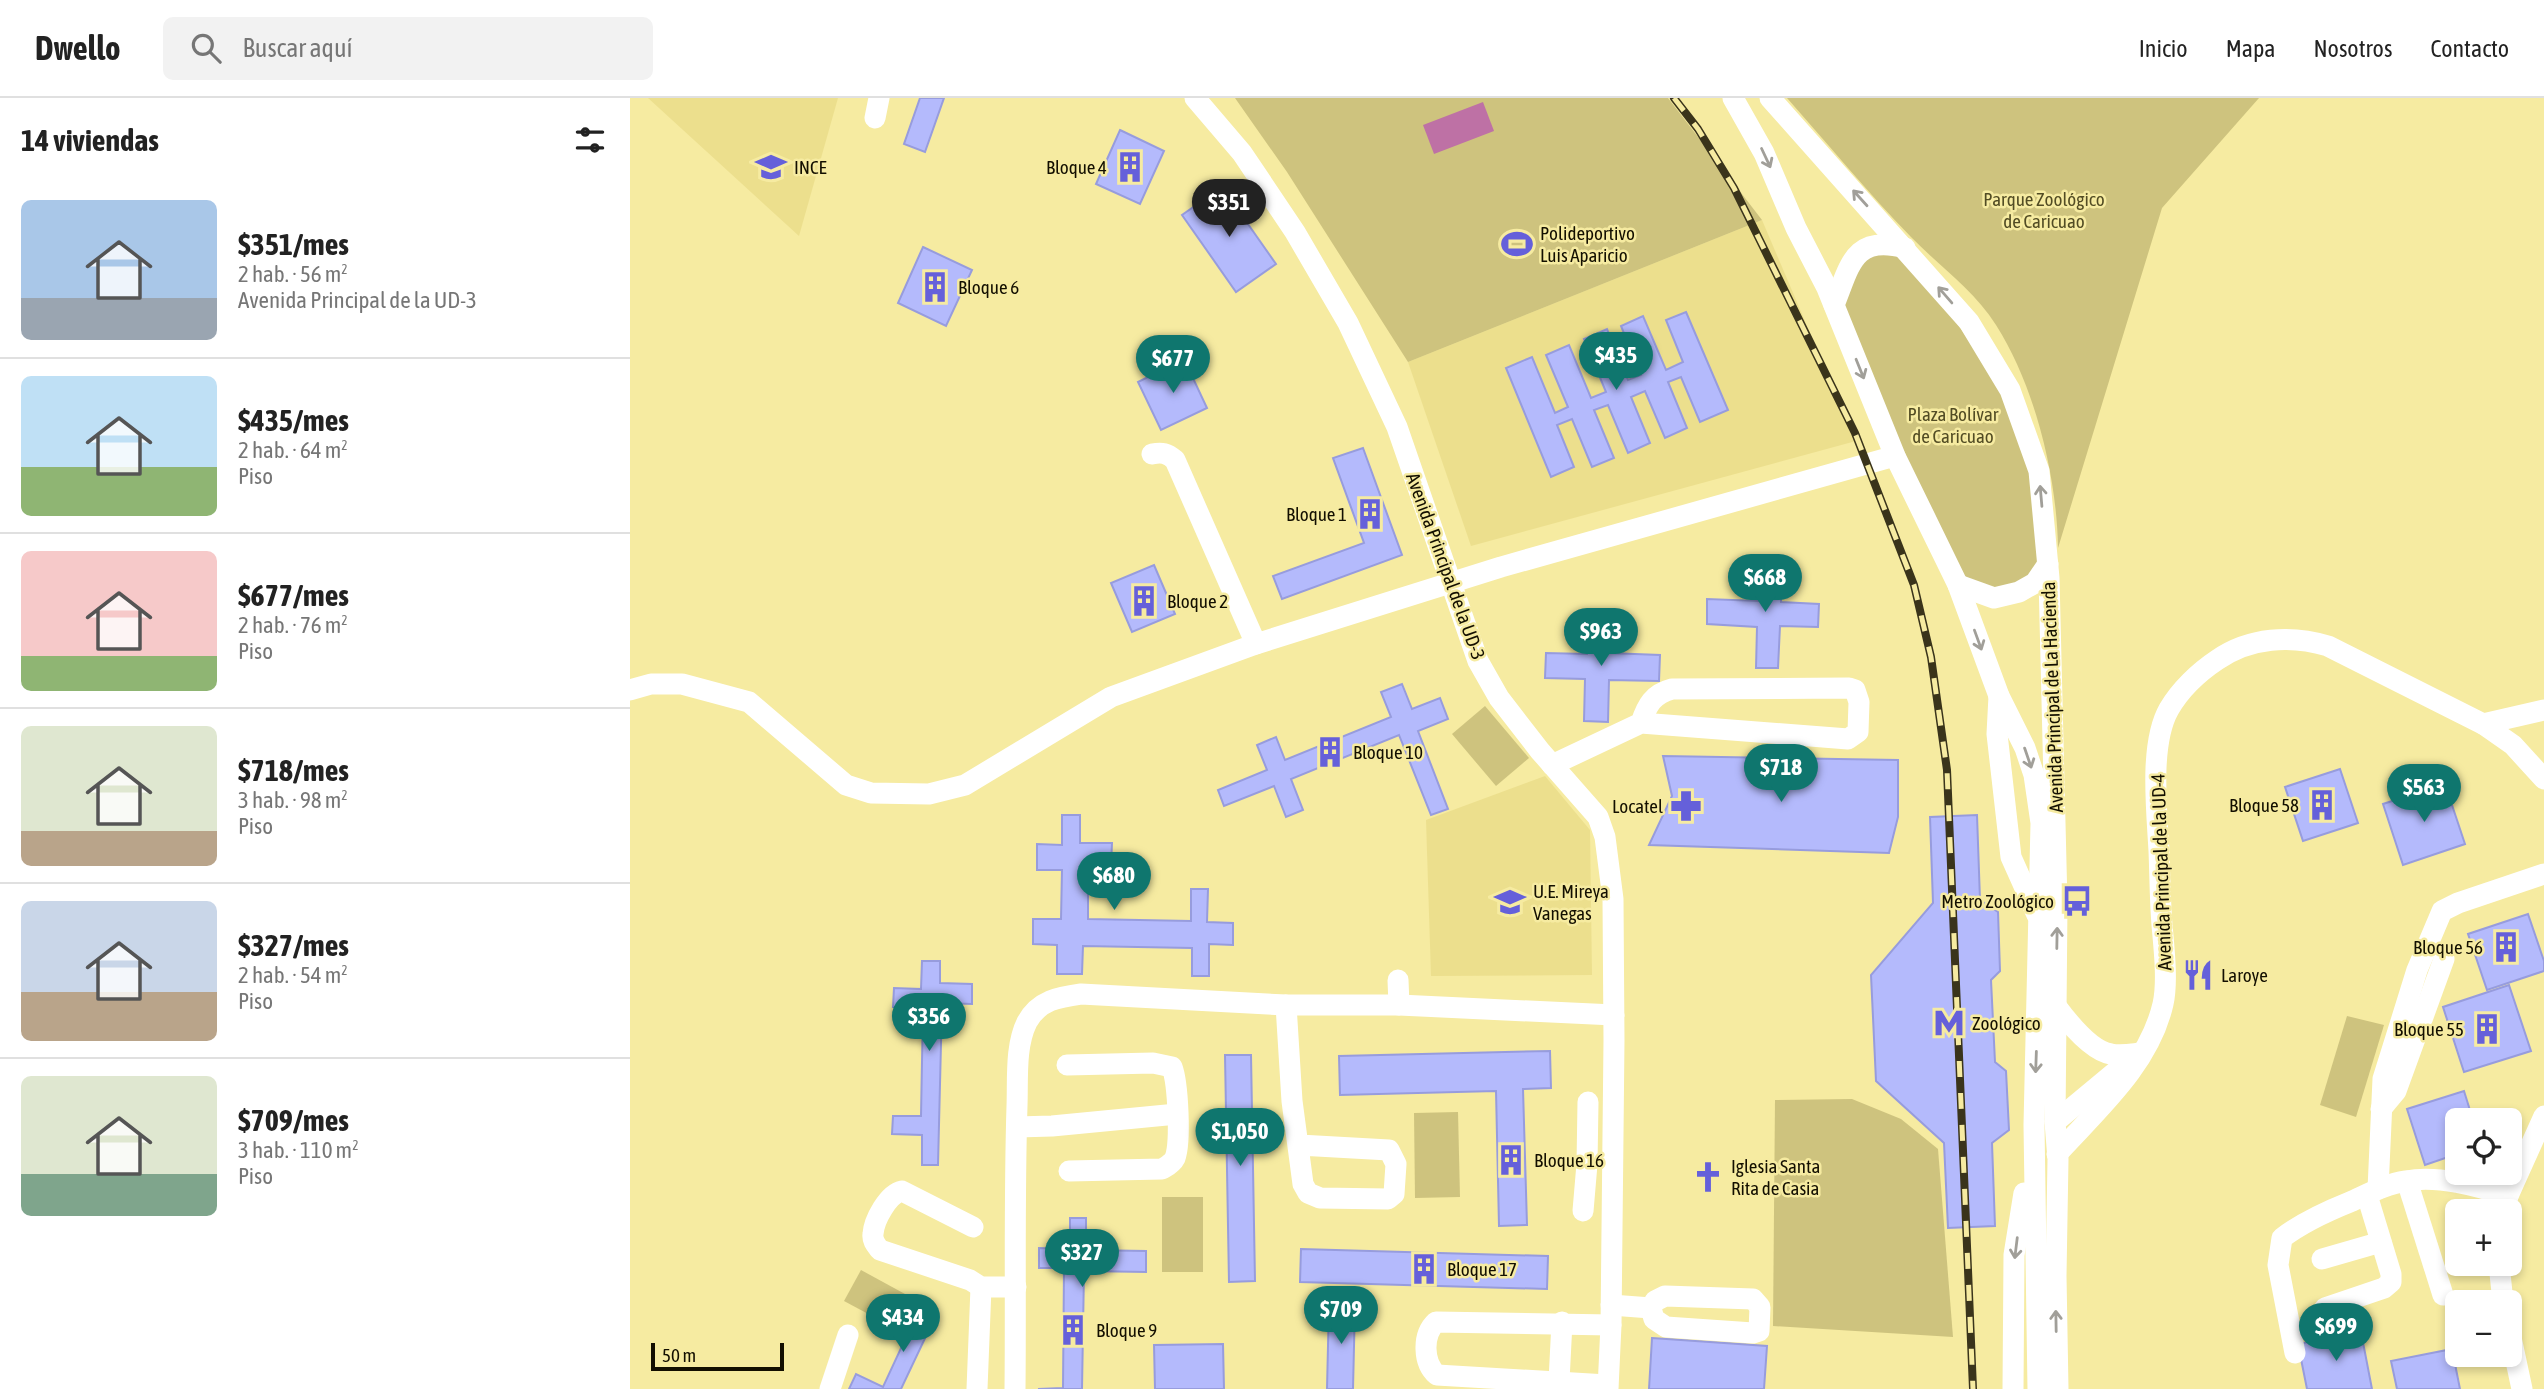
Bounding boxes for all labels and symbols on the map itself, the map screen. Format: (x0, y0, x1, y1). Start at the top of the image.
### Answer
one-way arrow (1759, 147, 1773, 168)
school or university icon: INCE (754, 150, 788, 184)
building icon: Bloque 4 (1113, 150, 1147, 184)
place label: INCE (794, 156, 827, 178)
place label: Bloque 4 (1046, 156, 1107, 178)
pin: $351 (1188, 180, 1270, 239)
park label: Parque Zoológico de Caricuao (1983, 188, 2105, 232)
one-way arrow (1852, 189, 1868, 207)
place label: Polideportivo Luis Aparicio (1540, 222, 1635, 266)
sports icon: Polideportivo Luis Aparicio (1500, 227, 1534, 261)
building icon: Bloque 6 (918, 270, 952, 304)
place label: Bloque 6 (958, 276, 1019, 298)
one-way arrow (1937, 286, 1953, 304)
pin: $435 (1575, 332, 1657, 392)
pin: $677 (1132, 336, 1214, 395)
one-way arrow (1854, 357, 1867, 379)
park label: Plaza Bolívar de Caricuao (1908, 403, 1999, 447)
street label: Avenida Principal de la UD-3 (1402, 470, 1490, 662)
one-way arrow (2035, 485, 2048, 508)
building icon: Bloque 1 (1353, 497, 1387, 531)
place label: Bloque 1 (1286, 503, 1347, 525)
pin: $668 (1724, 554, 1806, 614)
street label: Avenida Principal de La Hacienda (2037, 581, 2067, 813)
building icon: Bloque 2 (1127, 584, 1161, 618)
place label: Bloque 2 (1167, 590, 1228, 612)
pin: $963 (1560, 608, 1642, 668)
one-way arrow (1973, 629, 1986, 651)
building icon: Bloque 10 (1313, 735, 1347, 769)
place label: Bloque 10 (1353, 741, 1423, 763)
pin: $718 (1740, 744, 1822, 804)
one-way arrow (2023, 746, 2035, 768)
pin: $563 (2383, 764, 2465, 824)
street label: Avenida Principal de la UD-4 (2147, 773, 2175, 971)
building icon: Bloque 58 (2305, 788, 2339, 822)
pharmacy icon: Locatel (1669, 789, 1703, 823)
place label: Bloque 58 (2229, 794, 2299, 816)
place label: Locatel (1612, 795, 1663, 817)
pin: $680 (1073, 852, 1155, 912)
place label: U.E. Mireya Vanegas (1533, 880, 1609, 924)
bus stop icon: Metro Zoológico (2060, 884, 2094, 918)
school or university icon: U.E. Mireya Vanegas (1493, 885, 1527, 919)
place label: Metro Zoológico (1941, 890, 2054, 912)
one-way arrow (2050, 927, 2063, 950)
building icon: Bloque 56 (2489, 930, 2523, 964)
place label: Bloque 56 (2413, 936, 2483, 958)
restaurant icon: Laroye (2181, 958, 2215, 992)
place label: Laroye (2221, 964, 2268, 986)
pin: $356 (888, 993, 970, 1053)
metro station icon: Zoológico (1932, 1006, 1966, 1040)
place label: Zoológico (1972, 1012, 2041, 1034)
building icon: Bloque 55 (2470, 1012, 2504, 1046)
place label: Bloque 55 (2394, 1018, 2464, 1040)
one-way arrow (2029, 1050, 2042, 1073)
pin: $1,050 (1183, 1108, 1297, 1168)
building icon: Bloque 16 (1494, 1143, 1528, 1177)
place label: Bloque 16 (1534, 1149, 1604, 1171)
place label: Iglesia Santa Rita de Casia (1731, 1155, 1820, 1199)
church icon: Iglesia Santa Rita de Casia (1691, 1160, 1725, 1194)
pin: $327 (1041, 1230, 1123, 1289)
one-way arrow (2009, 1236, 2022, 1259)
building icon: Bloque 17 (1407, 1252, 1441, 1286)
place label: Bloque 17 (1447, 1258, 1517, 1280)
pin: $709 (1300, 1286, 1382, 1346)
pin: $434 (862, 1294, 944, 1354)
pin: $699 (2295, 1304, 2377, 1363)
one-way arrow (2050, 1310, 2063, 1333)
building icon: Bloque 9 (1056, 1313, 1090, 1347)
place label: Bloque 9 (1096, 1319, 1157, 1341)
scale bar (651, 1340, 784, 1372)

